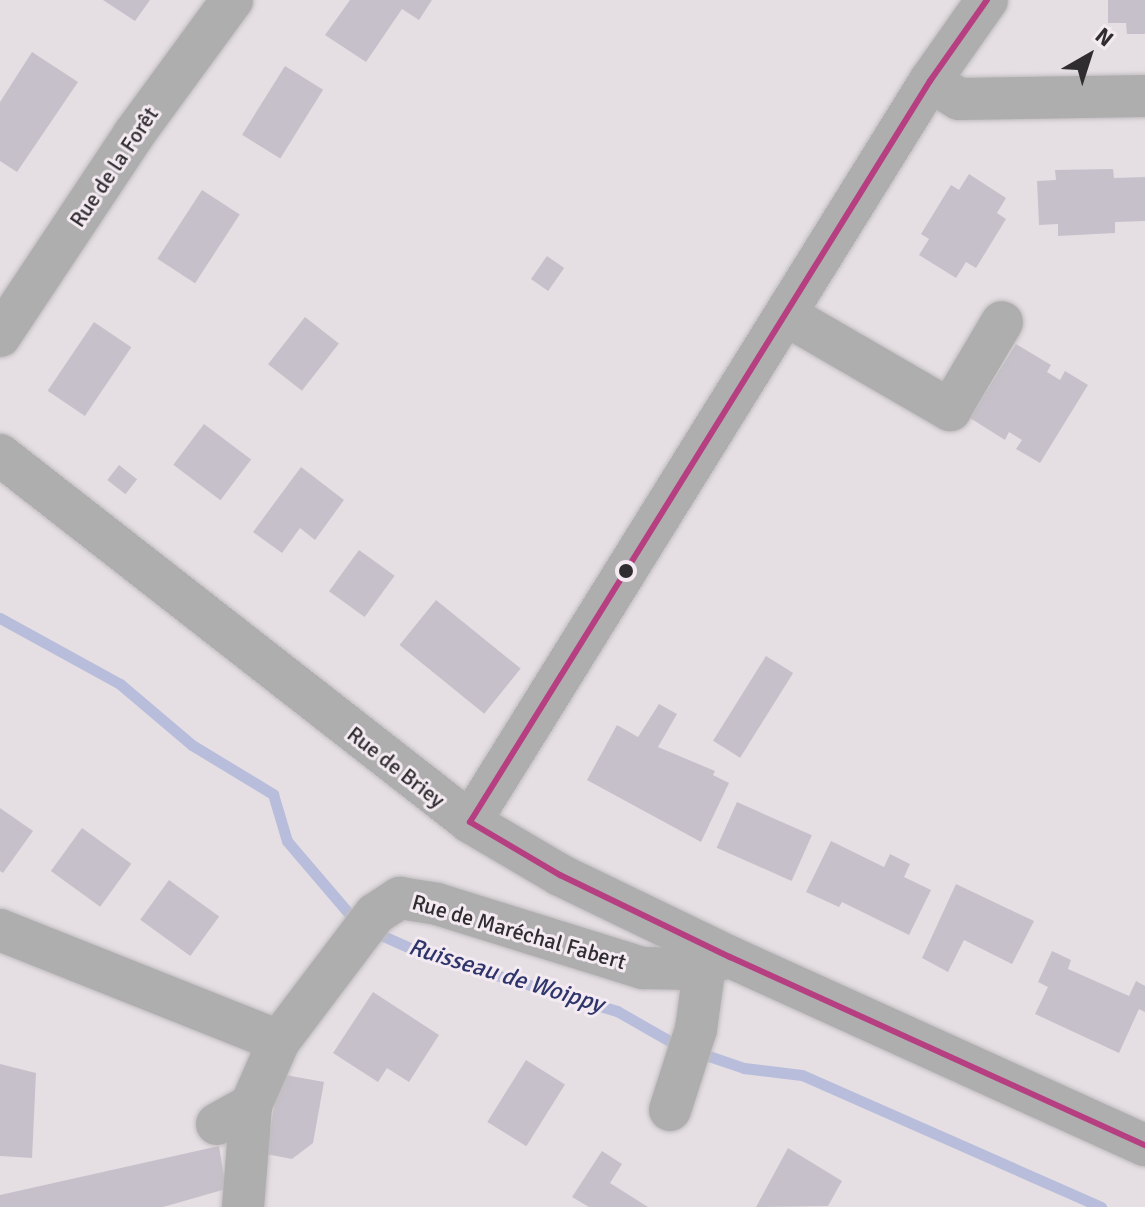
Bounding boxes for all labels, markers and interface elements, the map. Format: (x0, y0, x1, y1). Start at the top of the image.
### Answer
north arrow (1049, 16, 1129, 96)
text: N (1090, 22, 1119, 52)
street label: Rue de la Forêt (64, 102, 164, 232)
unlabelled marker (618, 563, 634, 579)
street label: Rue de Briey (342, 721, 450, 813)
street label: Rue de Maréchal Fabert (409, 889, 629, 975)
water label: Ruisseau de Woippy (405, 933, 607, 1019)

